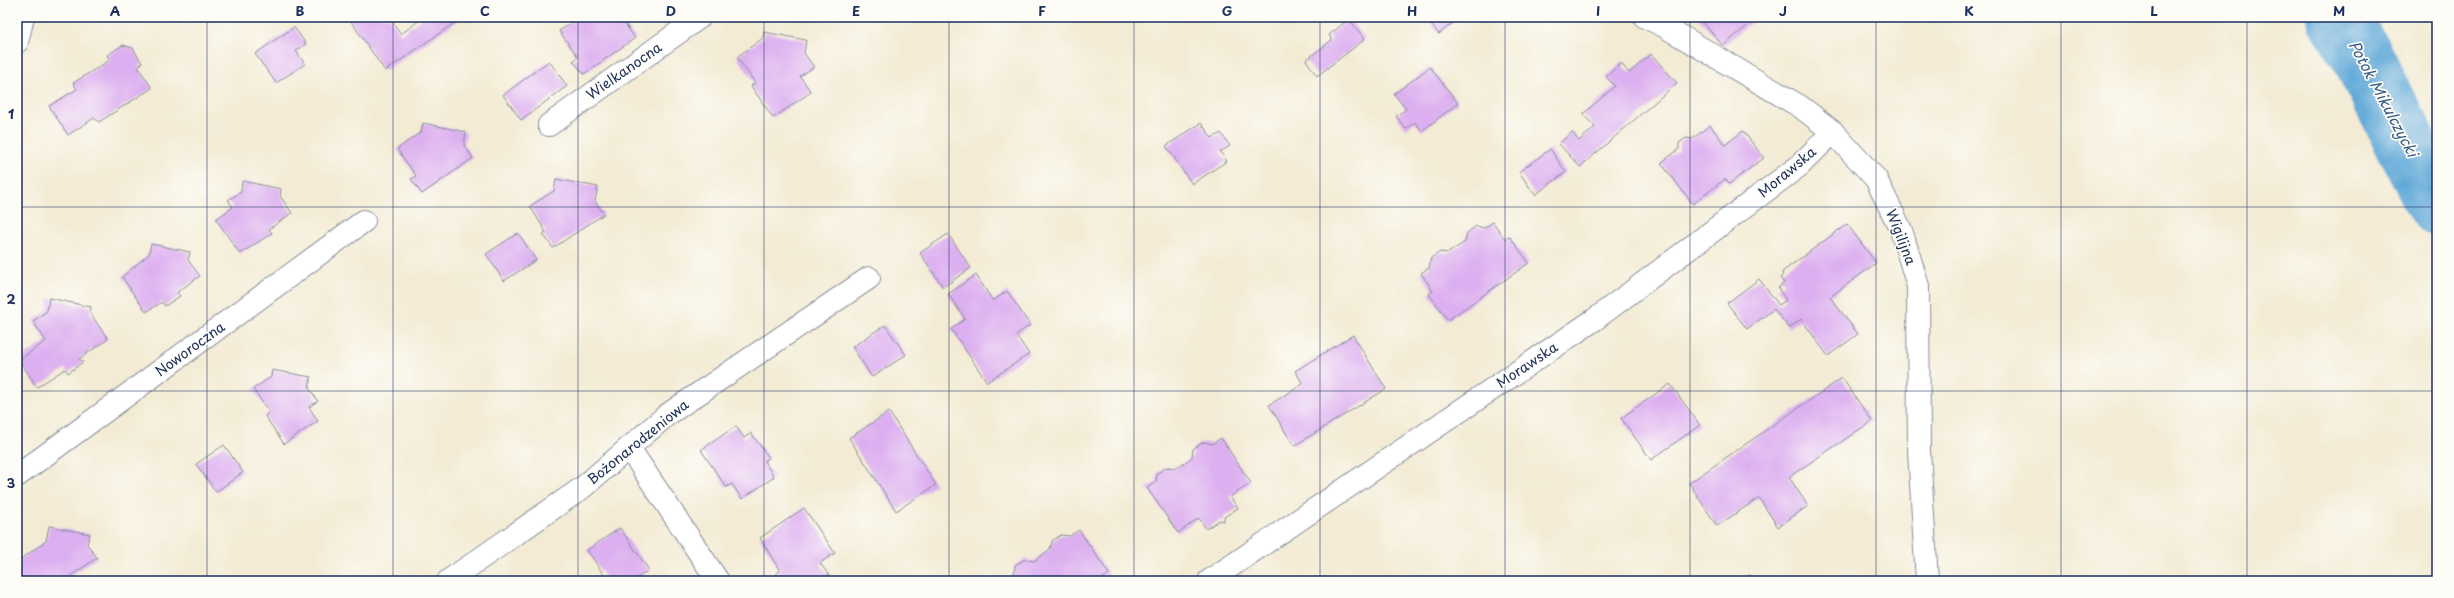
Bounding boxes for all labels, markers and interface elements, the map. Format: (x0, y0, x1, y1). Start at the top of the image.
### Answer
text: A (110, 1, 120, 20)
text: B (296, 1, 305, 20)
text: C (480, 1, 490, 20)
text: D (666, 1, 676, 20)
text: E (852, 1, 860, 20)
text: F (1038, 1, 1046, 20)
text: G (1222, 1, 1232, 20)
text: H (1407, 1, 1417, 20)
text: I (1596, 1, 1600, 20)
text: J (1779, 1, 1787, 20)
text: K (1964, 1, 1974, 20)
text: L (2150, 1, 2158, 20)
text: M (2333, 1, 2345, 20)
water label: Potok Mikulczycki (2344, 36, 2426, 163)
street label: Wielkanocna (582, 37, 666, 104)
text: 1 (8, 104, 14, 123)
street label: Morawska (1753, 141, 1820, 202)
street label: Wigilijna (1881, 206, 1922, 268)
text: 2 (6, 289, 16, 308)
street label: Noworoczna (151, 316, 229, 381)
street label: Morawska (1492, 336, 1562, 393)
street label: Bożonarodzeniowa (582, 394, 693, 489)
text: 3 (7, 473, 16, 492)

